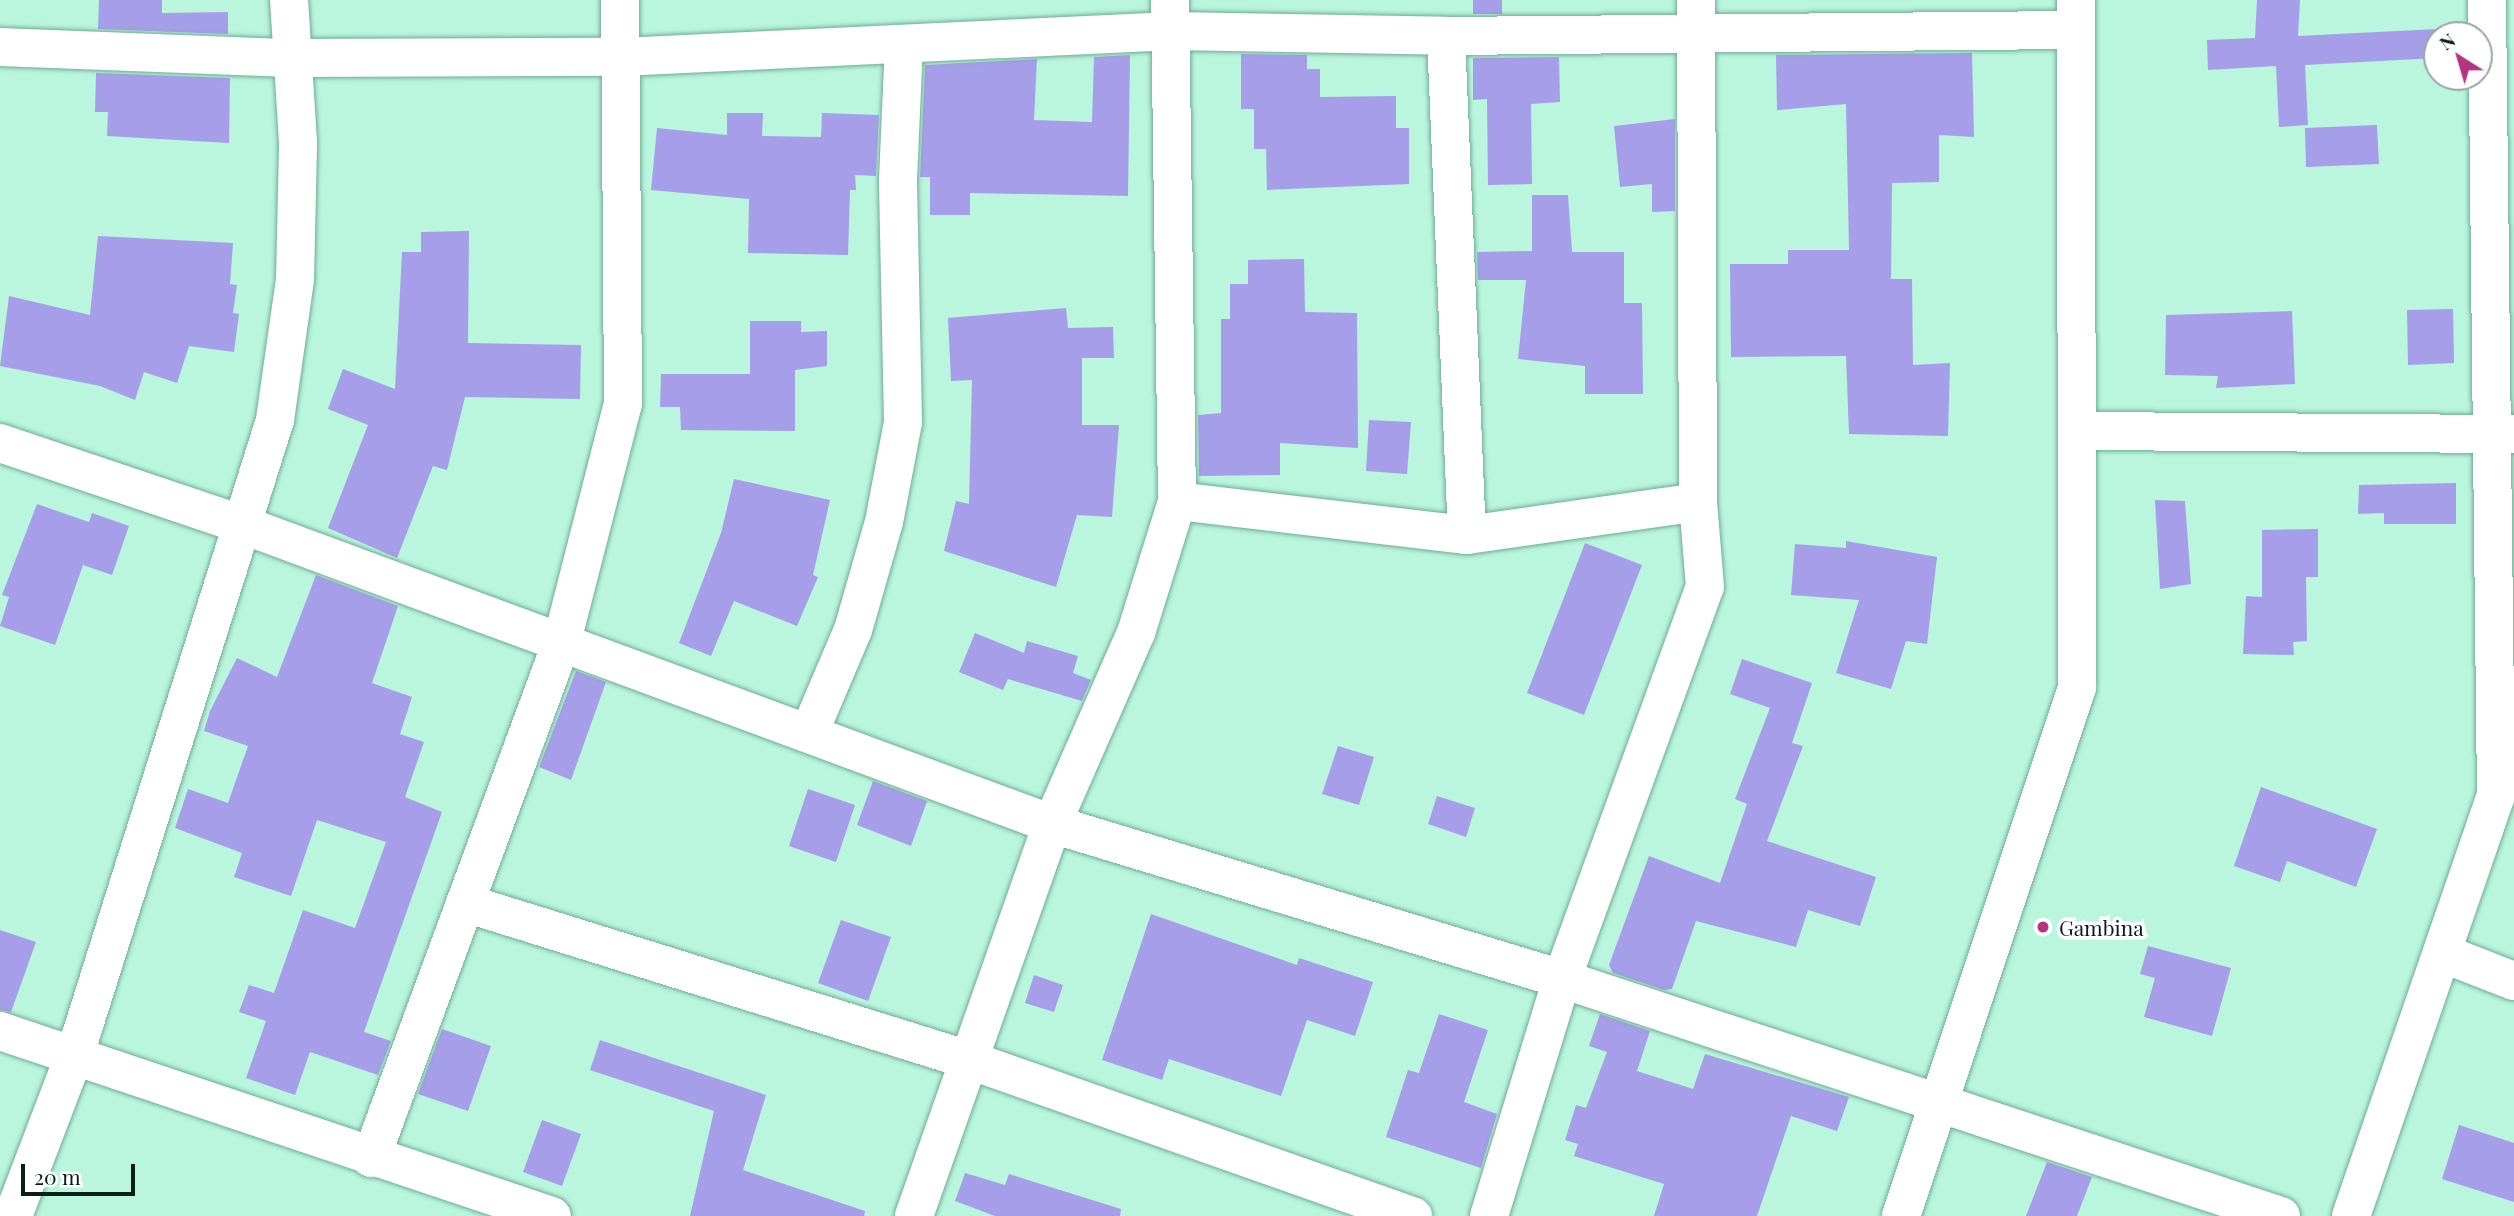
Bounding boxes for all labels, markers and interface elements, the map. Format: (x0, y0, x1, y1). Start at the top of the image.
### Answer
north arrow (2423, 21, 2493, 91)
text: N (2433, 26, 2460, 55)
place label: Gambina (2059, 914, 2144, 940)
marker: Gambina (2033, 917, 2053, 937)
scale bar (24, 1150, 138, 1194)
text: 20 m (34, 1162, 81, 1190)

